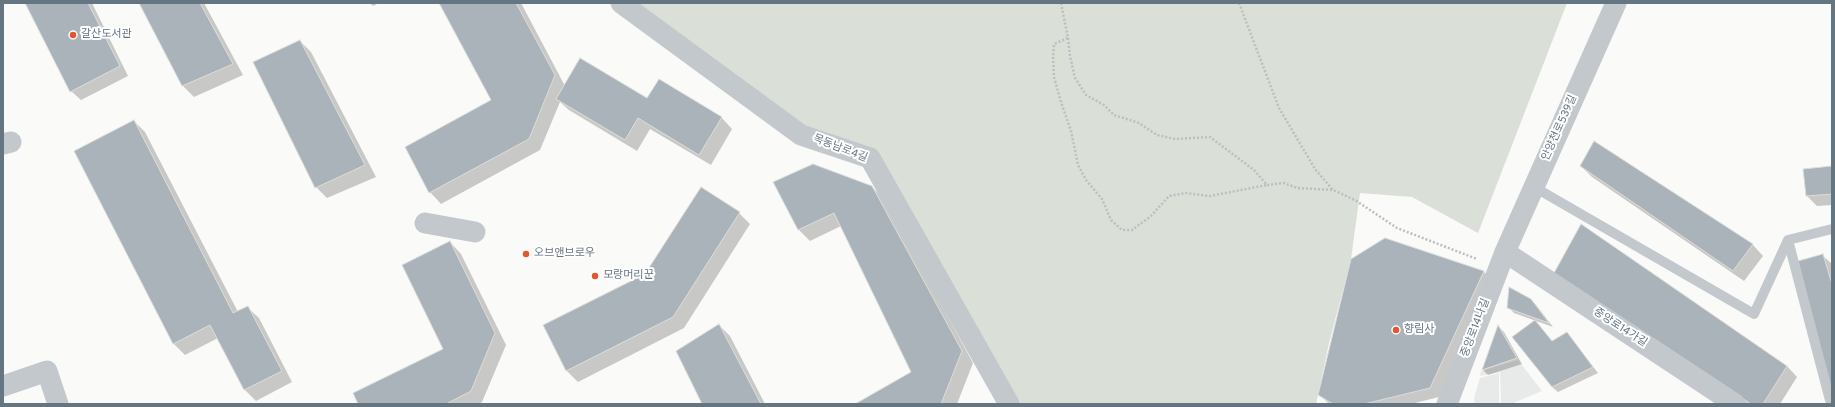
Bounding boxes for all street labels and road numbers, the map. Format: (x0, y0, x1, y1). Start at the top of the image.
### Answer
street label: 안양천로539길 (1540, 93, 1580, 163)
street label: 목동남로4길 (811, 133, 869, 165)
street label: 중앙로14나길 (1459, 297, 1493, 359)
street label: 중앙로14가길 (1591, 306, 1649, 350)

